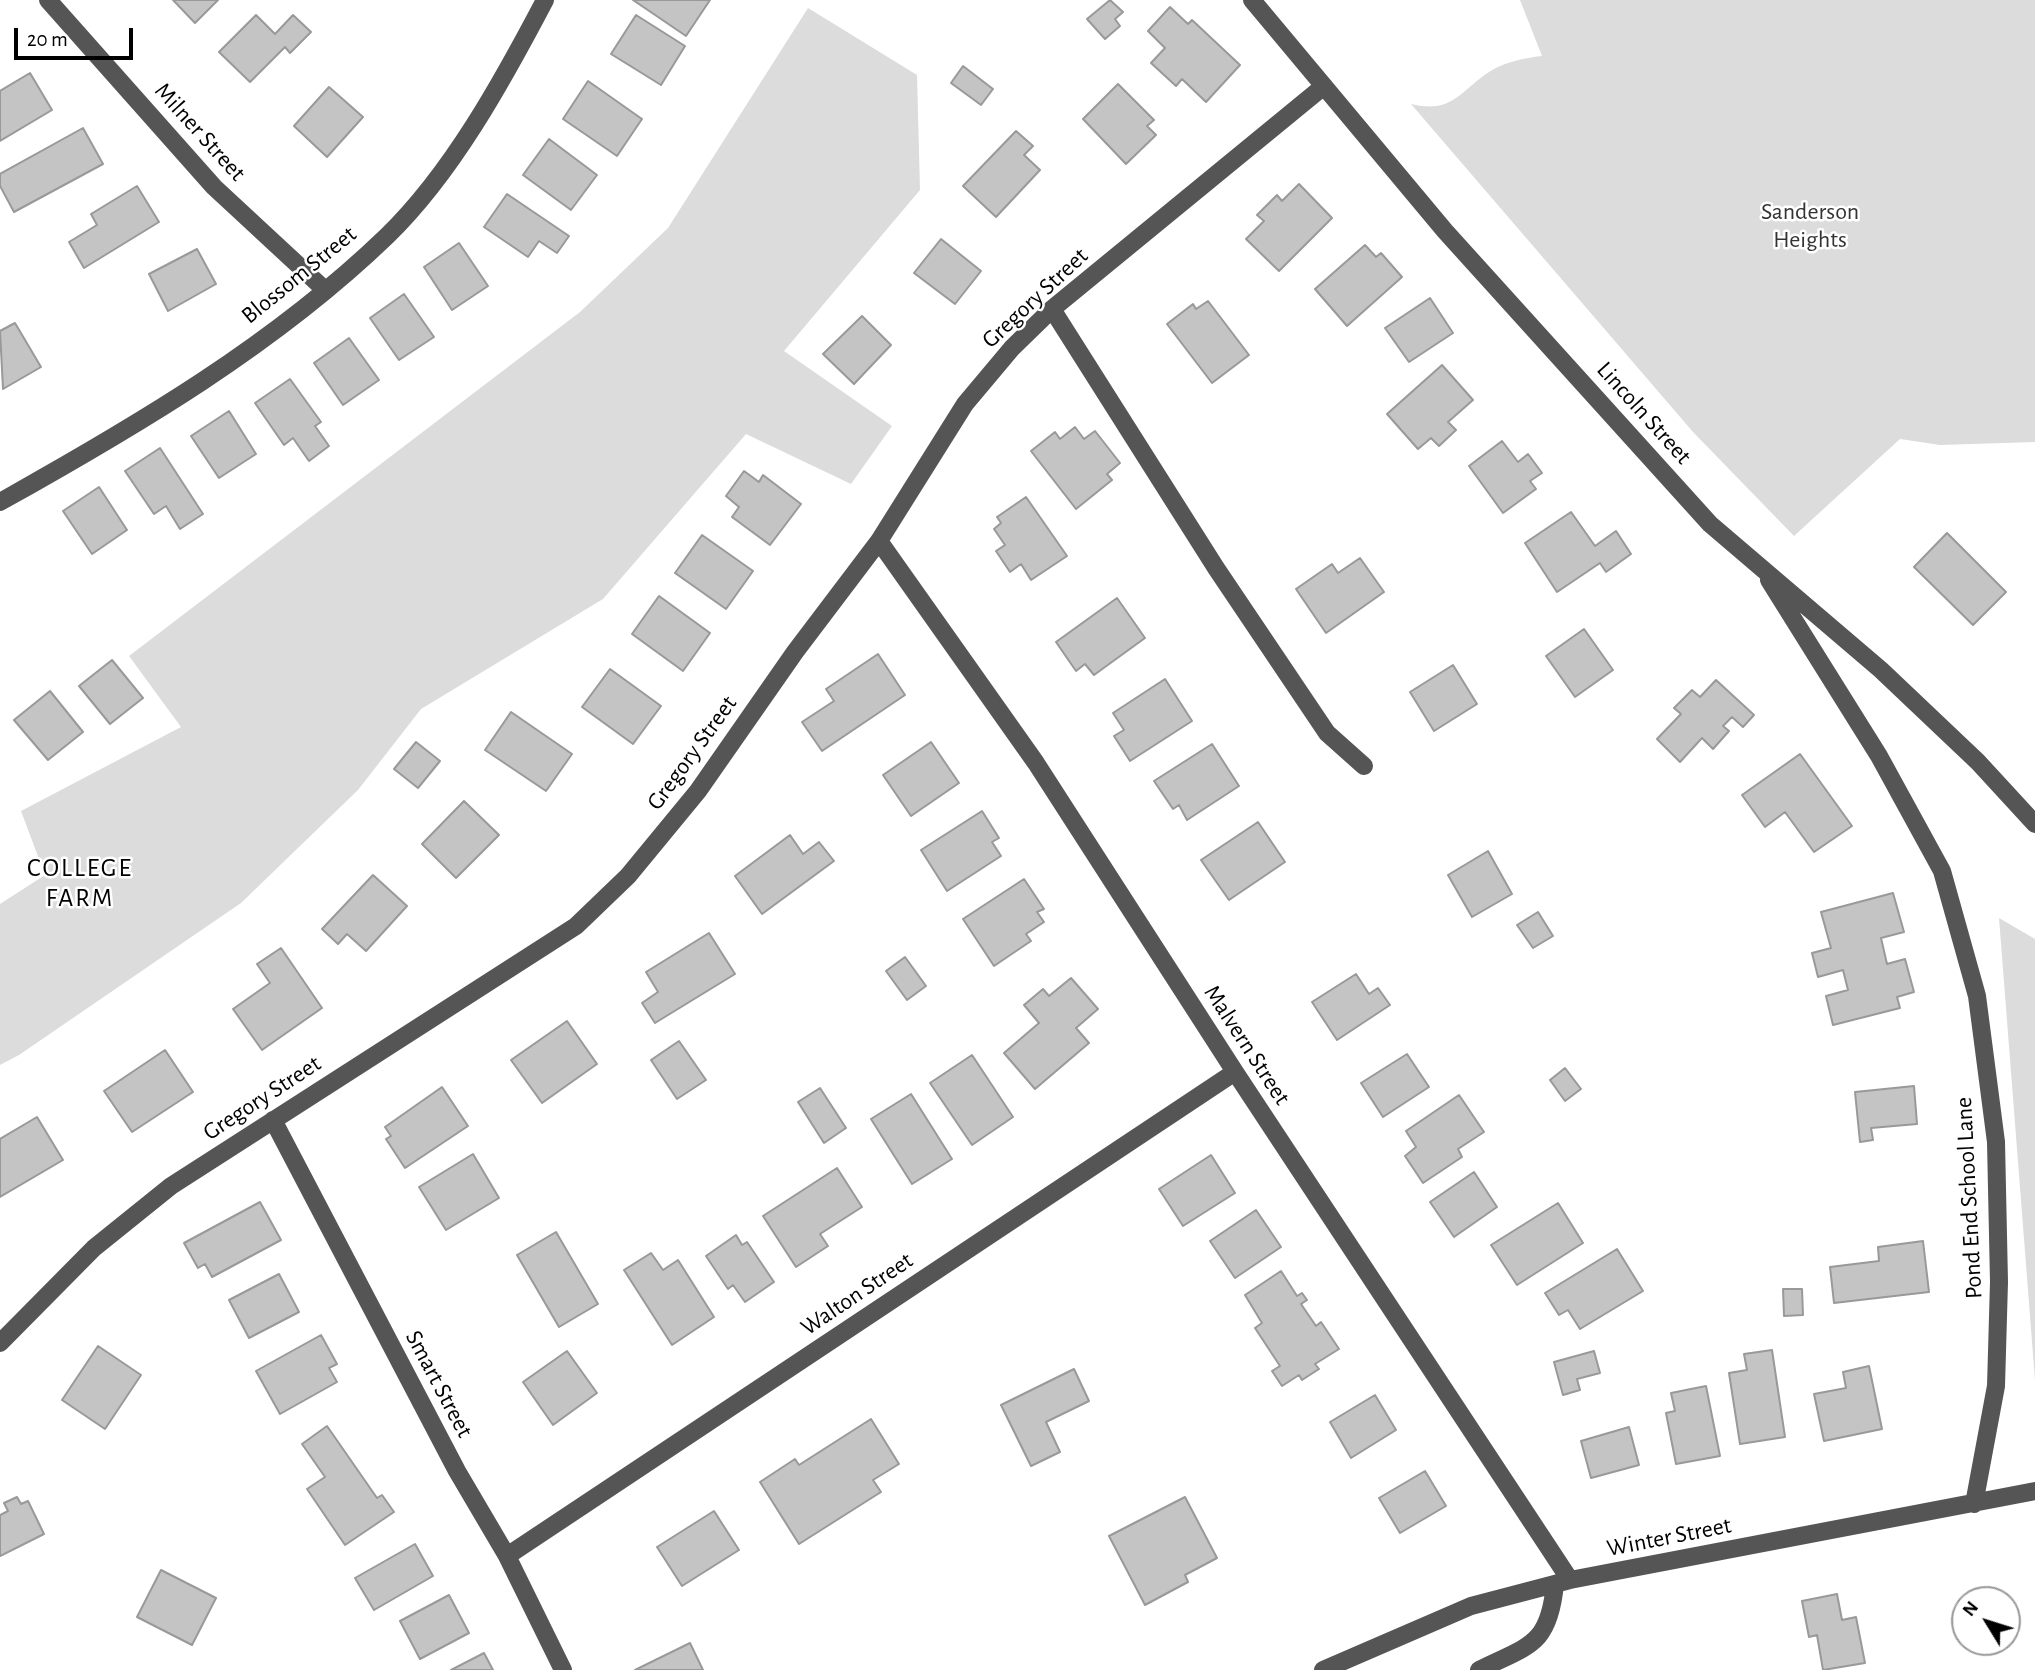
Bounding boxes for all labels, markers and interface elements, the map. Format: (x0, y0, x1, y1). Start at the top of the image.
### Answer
scale bar (18, 14, 136, 58)
text: 20 m (27, 29, 68, 50)
street label: Milner Street (148, 77, 252, 187)
park label: Sanderson Heights (1761, 198, 1859, 254)
street label: Blossom Street (236, 220, 362, 330)
street label: Gregory Street (976, 242, 1094, 354)
street label: Lincoln Street (1590, 356, 1698, 470)
street label: Gregory Street (641, 690, 743, 816)
district label: COLLEGE FARM (28, 852, 132, 914)
street label: Malvern Street (1198, 980, 1296, 1110)
street label: Gregory Street (198, 1049, 326, 1147)
street label: Pond End School Lane (1949, 1096, 1989, 1300)
street label: Walton Street (796, 1246, 918, 1342)
street label: Smart Street (399, 1326, 479, 1442)
street label: Winter Street (1604, 1511, 1734, 1563)
north arrow (1951, 1586, 2021, 1656)
text: N (1959, 1598, 1982, 1620)

